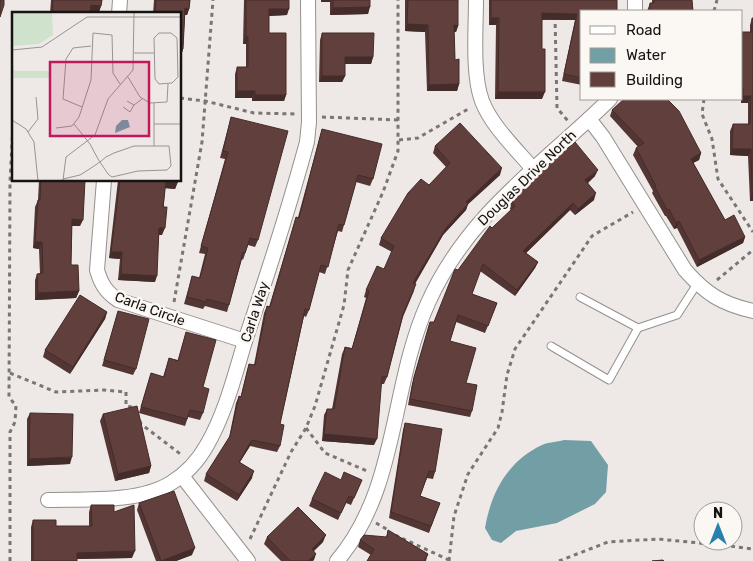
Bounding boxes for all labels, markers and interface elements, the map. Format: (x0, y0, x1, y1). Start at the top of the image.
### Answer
legend (580, 10, 743, 100)
inset map (12, 12, 181, 181)
text: Road (626, 21, 662, 39)
text: Water (626, 46, 666, 64)
text: Building (626, 71, 683, 89)
street label: Douglas Drive North (474, 127, 580, 229)
street label: Carla Way (237, 279, 273, 345)
street label: Carla Circle (112, 288, 188, 330)
north arrow (693, 501, 743, 551)
text: N (713, 505, 723, 522)

